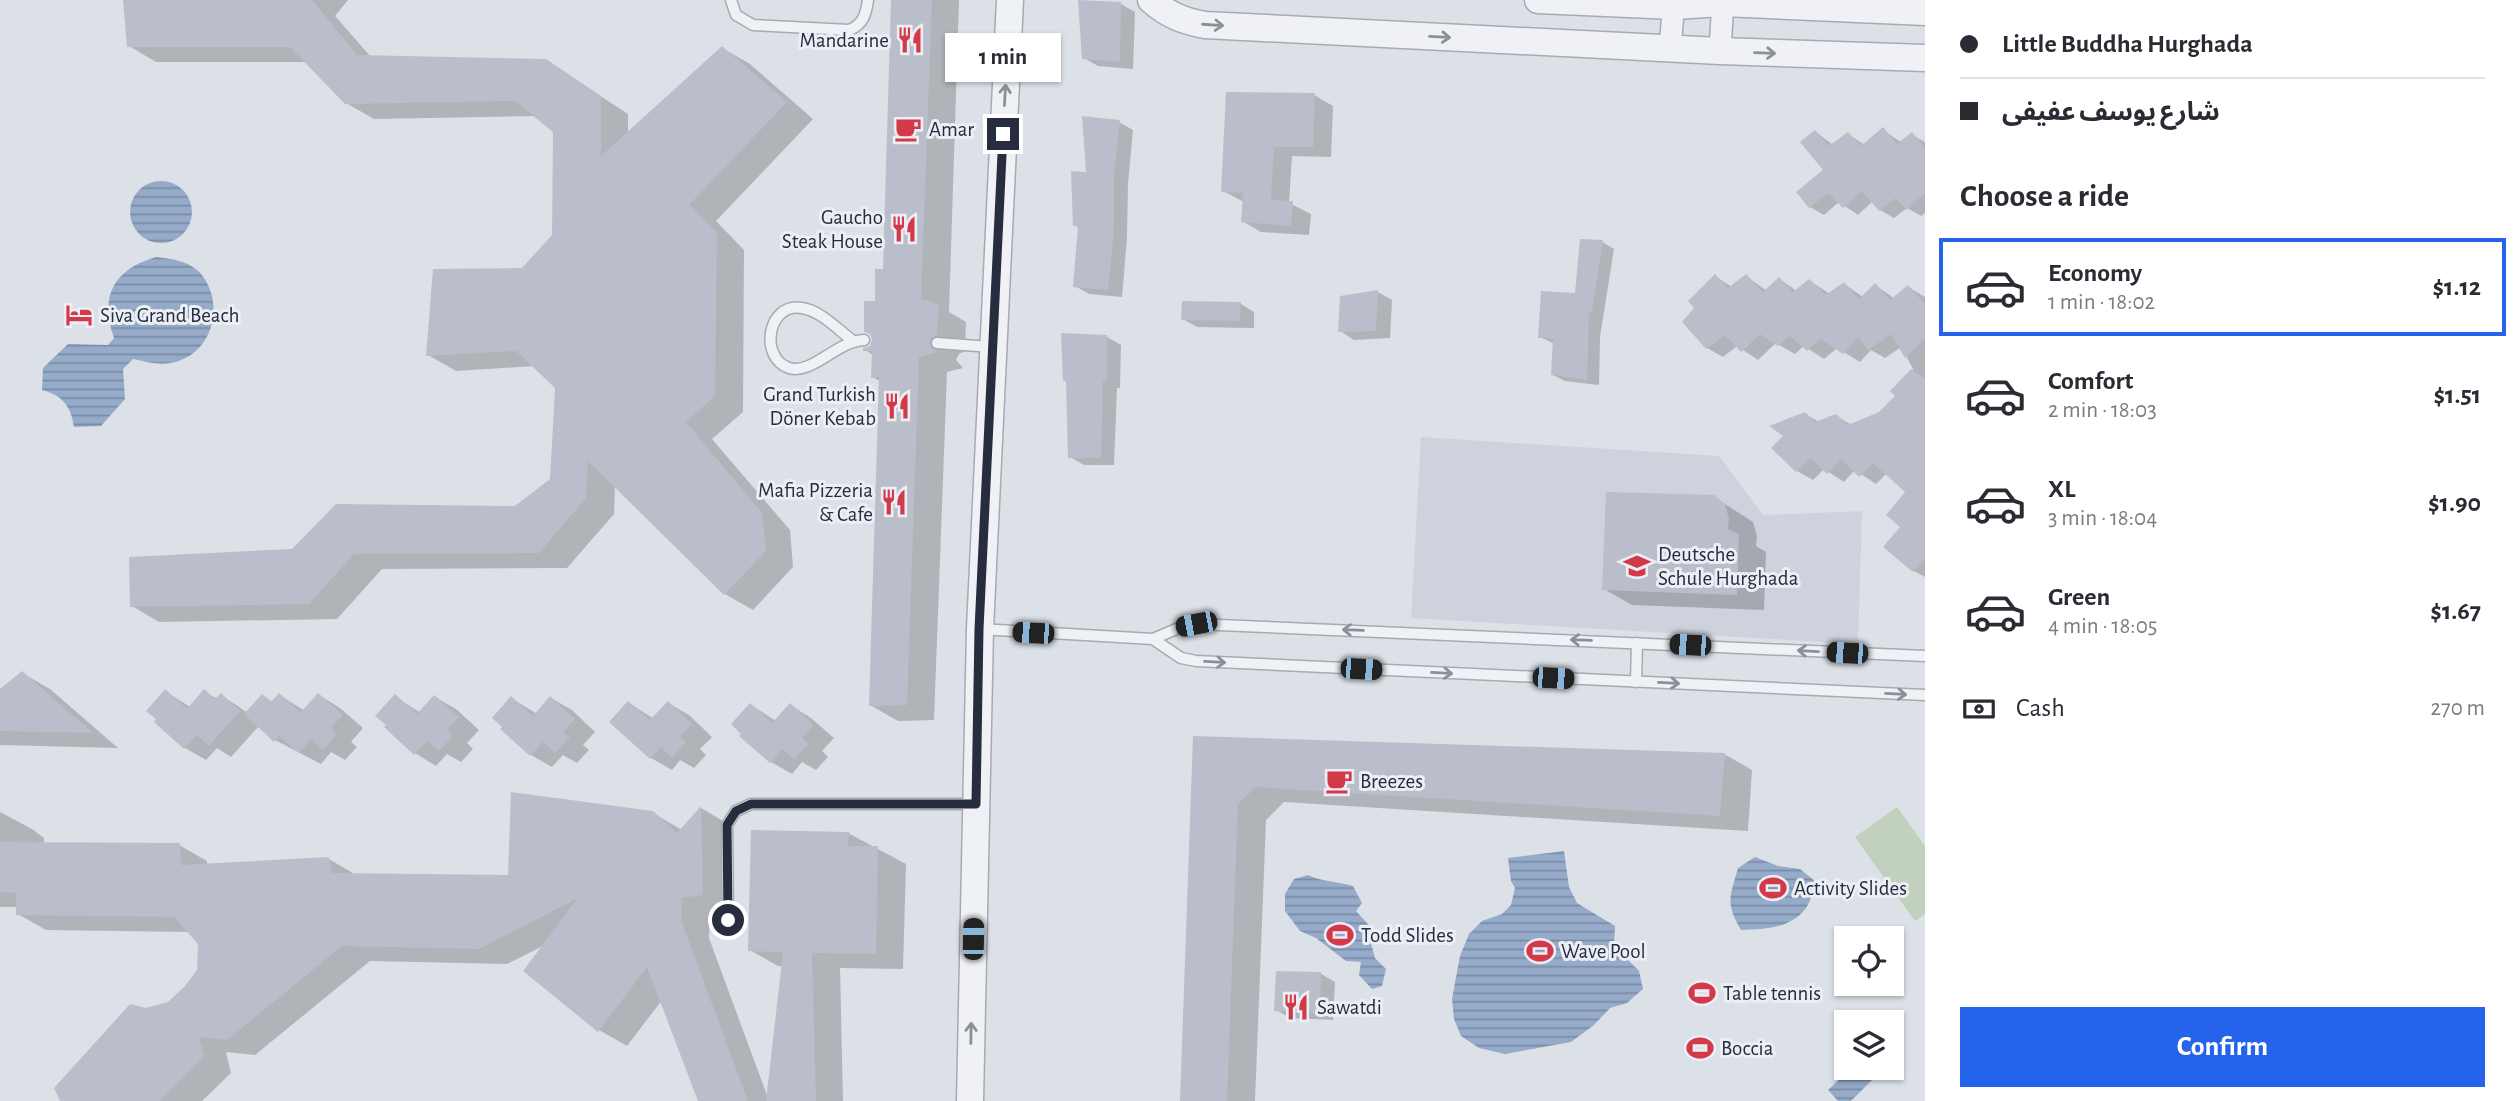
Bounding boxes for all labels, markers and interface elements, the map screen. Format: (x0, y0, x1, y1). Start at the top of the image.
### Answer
one-way arrow (1201, 19, 1224, 32)
restaurant icon: Mandarine (895, 25, 925, 55)
place label: Mandarine (800, 30, 889, 51)
one-way arrow (1428, 30, 1451, 43)
text: Little Buddha Hurghada (2002, 31, 2253, 57)
callout: 1 min (945, 32, 1061, 82)
text: 1 min (979, 46, 1027, 69)
one-way arrow (1753, 46, 1776, 59)
one-way arrow (998, 84, 1011, 107)
text: شارع يوسف عفيفى (2002, 99, 2220, 125)
cafe icon: Amar (893, 114, 923, 144)
route end (987, 118, 1019, 150)
place label: Amar (929, 119, 974, 140)
text: Choose a ride (1960, 180, 2129, 212)
place label: Gaucho Steak House (782, 207, 883, 252)
restaurant icon: Gaucho Steak House (889, 214, 919, 244)
icon: car (1964, 256, 2027, 319)
text: Economy (2048, 260, 2142, 286)
text: $1.12 (2432, 274, 2481, 300)
text: 1 min · 18:02 (2048, 291, 2155, 314)
hotel icon: Siva Grand Beach (64, 300, 94, 330)
place label: Siva Grand Beach (100, 305, 240, 326)
icon: car (1964, 364, 2027, 427)
text: Comfort (2048, 368, 2133, 394)
text: $1.51 (2433, 382, 2481, 408)
place label: Grand Turkish Döner Kebab (763, 384, 876, 429)
restaurant icon: Grand Turkish Döner Kebab (882, 391, 912, 421)
text: 2 min · 18:03 (2048, 399, 2157, 422)
icon: car (1964, 472, 2027, 535)
text: XL (2048, 476, 2075, 502)
place label: Mafia Pizzeria & Cafe (758, 480, 873, 525)
restaurant icon: Mafia Pizzeria & Cafe (879, 487, 909, 517)
text: $1.90 (2428, 490, 2481, 516)
text: 3 min · 18:04 (2048, 507, 2157, 530)
place label: Deutsche Schule Hurghada (1658, 544, 1799, 589)
school or university icon: Deutsche Schule Hurghada (1622, 551, 1652, 581)
icon: car (1964, 580, 2027, 643)
text: Green (2048, 584, 2110, 610)
text: $1.67 (2430, 598, 2481, 624)
car (1174, 610, 1219, 638)
text: 4 min · 18:05 (2048, 615, 2157, 638)
car (1012, 621, 1055, 645)
one-way arrow (1342, 624, 1365, 637)
car (1669, 633, 1712, 657)
one-way arrow (1569, 634, 1592, 647)
car (1826, 641, 1869, 665)
one-way arrow (1797, 644, 1820, 657)
one-way arrow (1203, 656, 1225, 669)
car (1340, 657, 1383, 681)
one-way arrow (1430, 666, 1453, 679)
car (1532, 666, 1575, 690)
one-way arrow (1657, 677, 1680, 690)
one-way arrow (1885, 687, 1908, 700)
icon: cash (1960, 690, 1998, 728)
text: Cash (2016, 695, 2065, 721)
text: 270 m (2431, 697, 2485, 720)
cafe icon: Breezes (1324, 766, 1354, 796)
place label: Breezes (1360, 771, 1423, 792)
sports icon: Activity Slides (1758, 873, 1788, 903)
place label: Activity Slides (1794, 878, 1907, 899)
route start (712, 904, 744, 936)
car (963, 918, 984, 960)
sports icon: Todd Slides (1325, 920, 1355, 950)
place label: Todd Slides (1361, 925, 1454, 946)
map controls (1834, 926, 1904, 1080)
button: locate (1834, 926, 1904, 996)
sports icon: Wave Pool (1525, 936, 1555, 966)
place label: Wave Pool (1561, 941, 1646, 962)
sports icon: Table tennis (1687, 978, 1717, 1008)
place label: Table tennis (1723, 983, 1821, 1004)
restaurant icon: Sawatdi (1281, 992, 1311, 1022)
place label: Sawatdi (1317, 997, 1382, 1018)
button: Confirm (1960, 1007, 2485, 1087)
button: layers (1834, 1010, 1904, 1080)
one-way arrow (965, 1022, 978, 1045)
sports icon: Boccia (1685, 1033, 1715, 1063)
place label: Boccia (1721, 1038, 1774, 1059)

